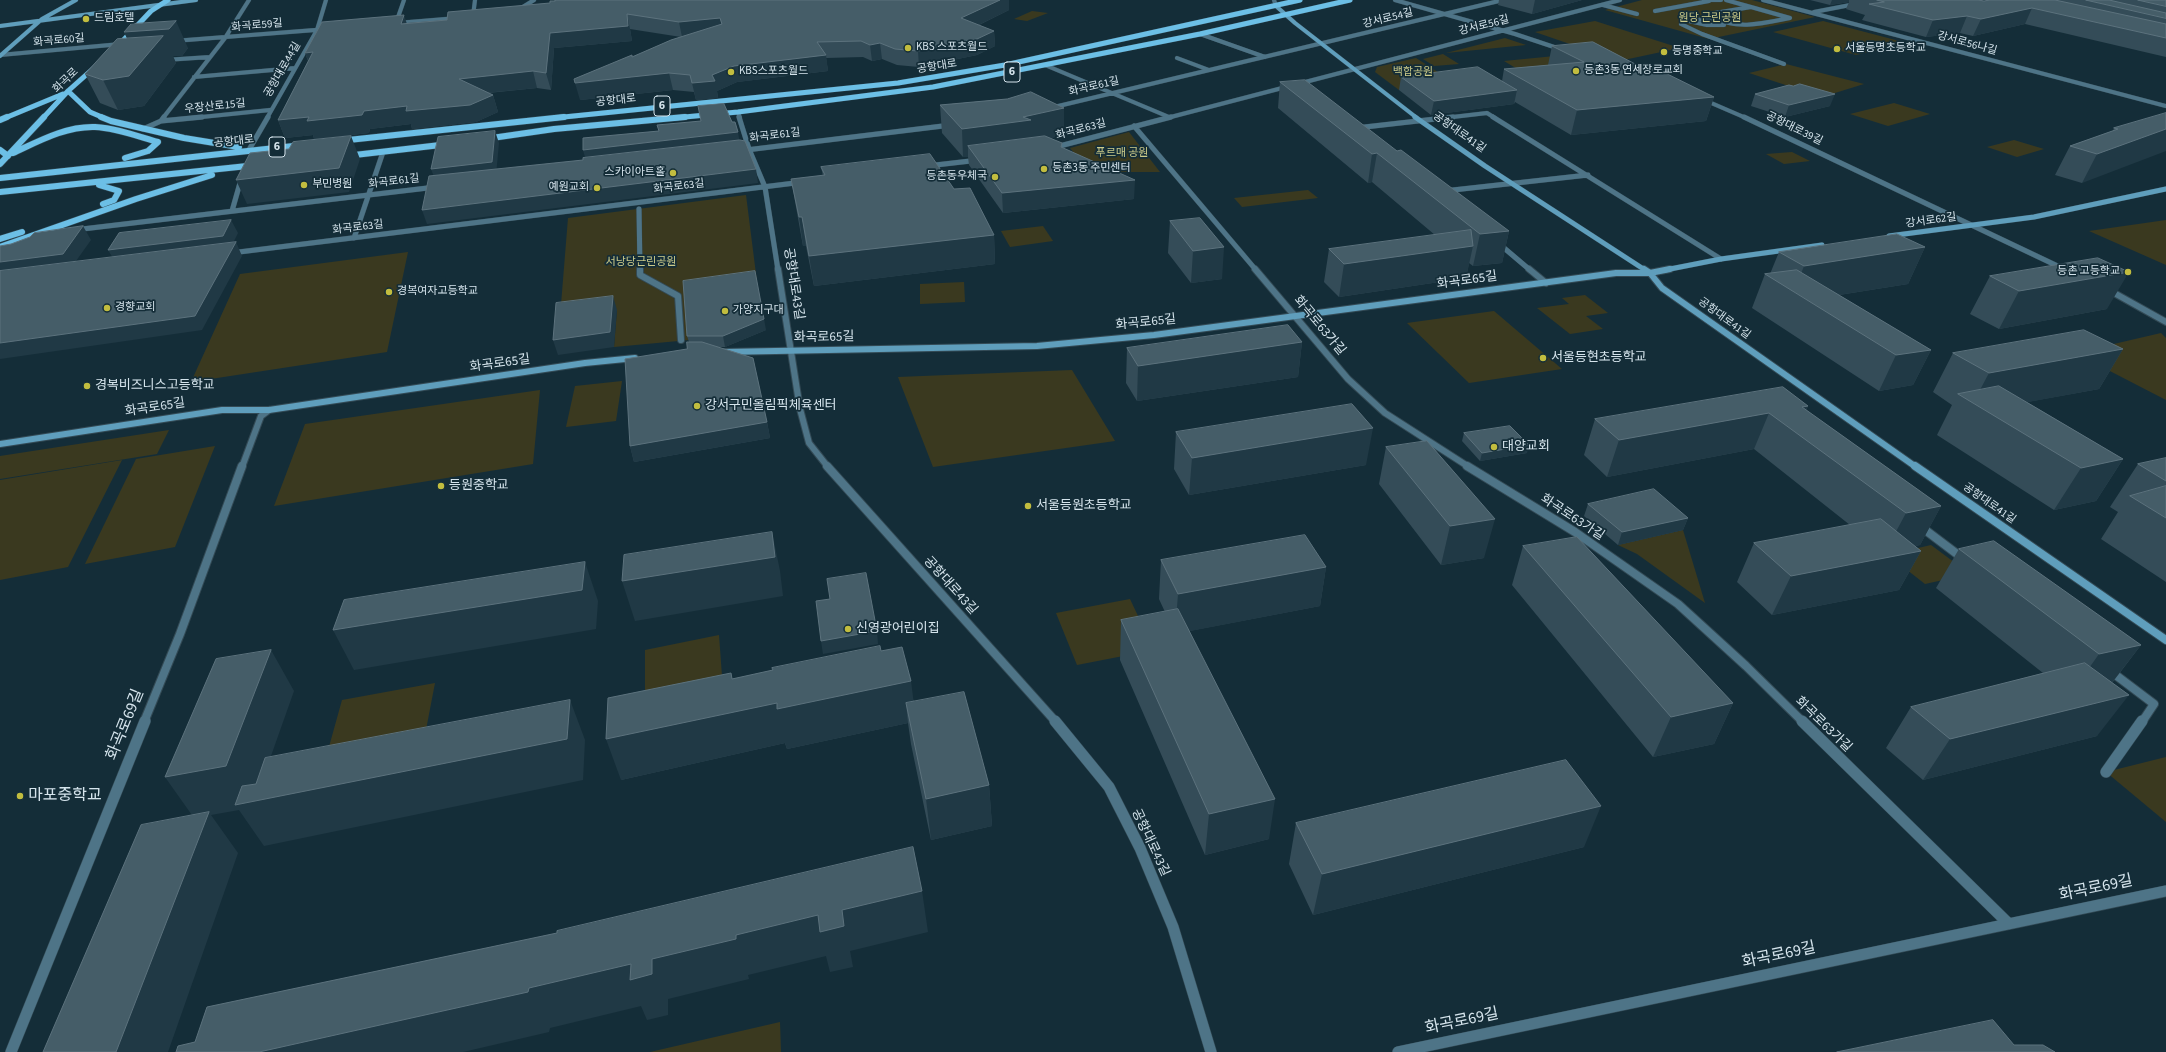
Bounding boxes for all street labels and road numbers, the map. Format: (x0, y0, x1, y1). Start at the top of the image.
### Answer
street label: 강서로54길 (1361, 6, 1415, 32)
street label: 강서로56길 (1457, 13, 1511, 39)
street label: 화곡로59길 (231, 17, 283, 35)
street label: 강서로56나길 (1936, 30, 1998, 58)
street label: 화곡로60길 (33, 32, 85, 50)
street label: 공항대로44길 (262, 40, 304, 100)
street label: 공항대로 (916, 57, 958, 77)
road number: 6 (1004, 62, 1020, 82)
street label: 화곡로 (50, 66, 82, 96)
street label: 화곡로61길 (1067, 75, 1121, 99)
street label: 공항대로 (595, 92, 637, 110)
road number: 6 (654, 96, 670, 116)
street label: 우장산로15길 (184, 97, 246, 117)
street label: 공항대로41길 (1430, 110, 1488, 156)
street label: 공항대로39길 (1763, 110, 1825, 148)
street label: 화곡로63길 (1054, 117, 1108, 143)
street label: 화곡로61길 (749, 126, 801, 146)
street label: 공항대로 (213, 133, 255, 151)
road number: 6 (269, 137, 285, 157)
street label: 화곡로61길 (368, 172, 420, 192)
street label: 화곡로63길 (653, 177, 705, 197)
street label: 강서로62길 (1905, 211, 1957, 231)
street label: 화곡로63길 (332, 218, 384, 238)
street label: 공항대로43길 (780, 247, 806, 321)
street label: 화곡로65길 (1436, 269, 1498, 293)
street label: 화곡로63가길 (1290, 293, 1348, 359)
street label: 공항대로41길 (1695, 296, 1753, 342)
street label: 화곡로65길 (1115, 312, 1177, 334)
street label: 화곡로65길 (793, 330, 855, 346)
street label: 화곡로65길 (469, 352, 531, 376)
street label: 화곡로65길 (124, 396, 186, 420)
street label: 공항대로41길 (1960, 481, 2018, 527)
street label: 화곡로63가길 (1537, 492, 1607, 544)
street label: 공항대로43길 (920, 554, 980, 618)
street label: 화곡로69길 (103, 687, 149, 763)
street label: 화곡로63가길 (1791, 694, 1855, 756)
street label: 공항대로43길 (1128, 807, 1172, 879)
street label: 화곡로69길 (2057, 872, 2135, 906)
street label: 화곡로69길 (1740, 939, 1818, 973)
street label: 화곡로69길 (1423, 1005, 1501, 1039)

